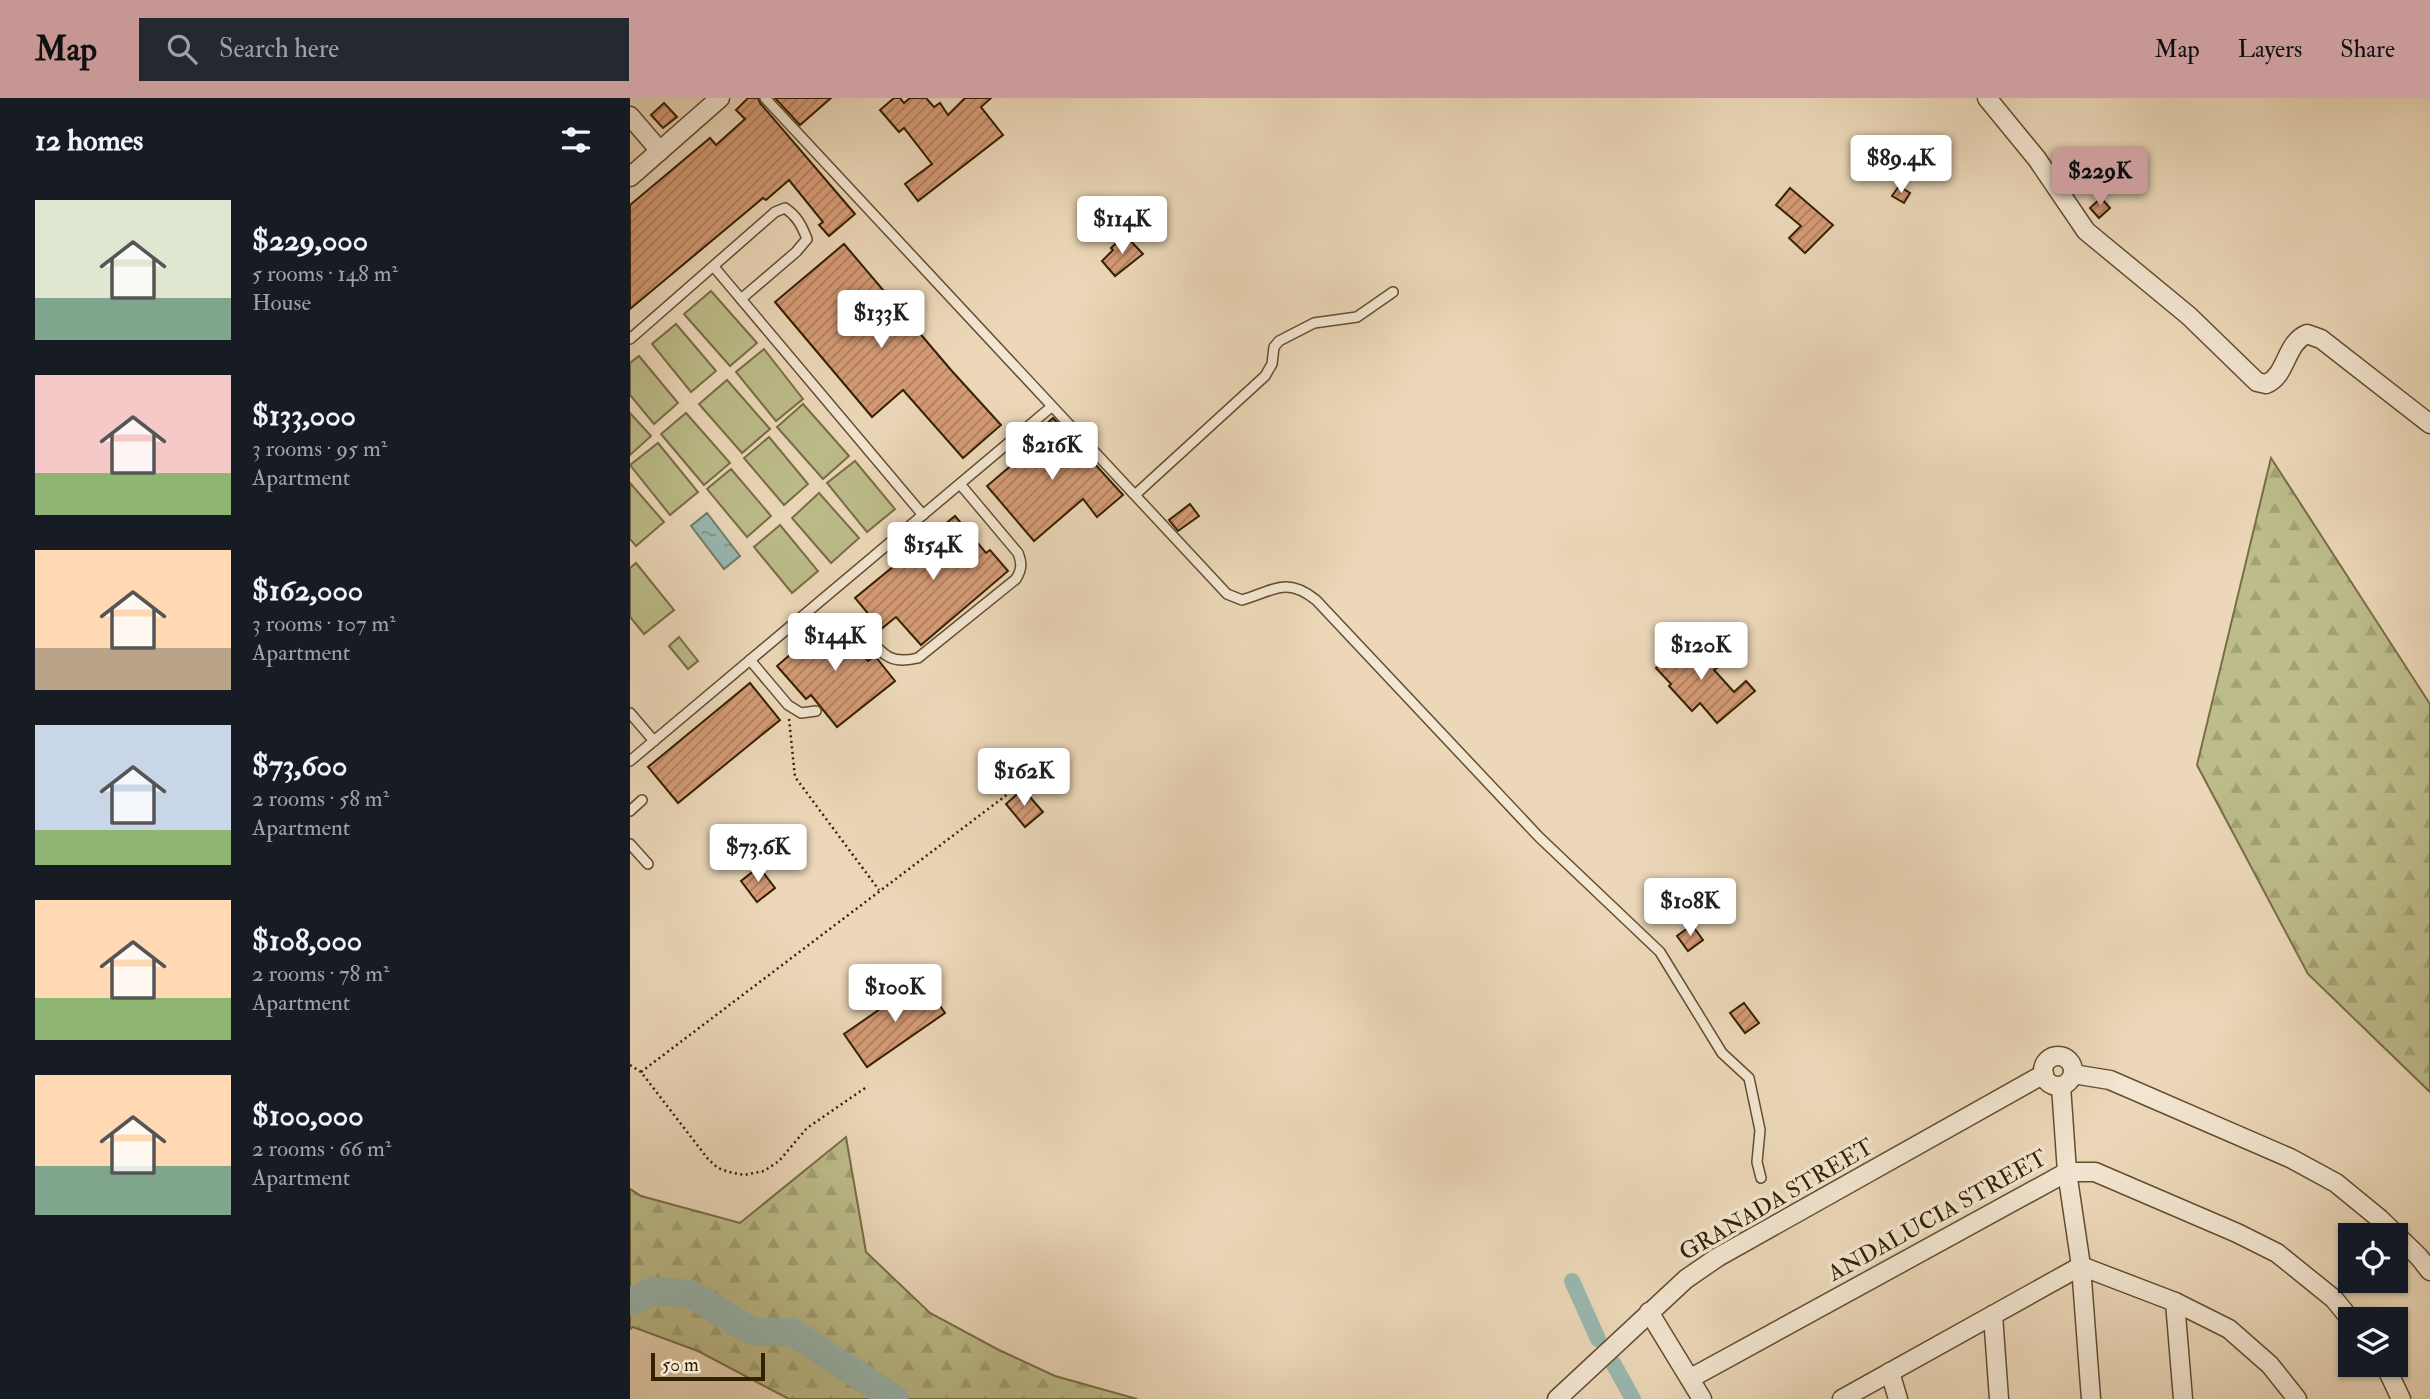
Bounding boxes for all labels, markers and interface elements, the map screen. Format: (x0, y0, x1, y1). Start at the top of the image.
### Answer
search box (139, 18, 629, 81)
text: Map (35, 29, 97, 70)
icon: search (163, 30, 201, 68)
text: Search here (219, 33, 339, 65)
text: Map (2155, 34, 2200, 65)
text: Layers (2238, 34, 2302, 65)
text: Share (2340, 34, 2395, 65)
icon: filters (557, 121, 595, 159)
text: 12 homes (35, 122, 143, 159)
pin: $89.4K (1844, 136, 1958, 195)
text: $89.4K (1867, 143, 1935, 172)
pin: $229K (2051, 148, 2149, 208)
text: $229K (2068, 156, 2132, 185)
pin: $114K (1073, 197, 1171, 256)
text: $114K (1093, 204, 1151, 233)
text: $229,000 (252, 222, 368, 259)
icon: home (91, 228, 175, 312)
text: 5 rooms · 148 m² (252, 259, 398, 288)
text: House (252, 288, 311, 317)
pin: $133K (832, 290, 930, 350)
text: $133K (854, 298, 908, 327)
text: $133,000 (252, 397, 356, 434)
icon: home (91, 403, 175, 487)
pin: $216K (1003, 422, 1101, 482)
text: $216K (1022, 430, 1082, 459)
text: 3 rooms · 95 m² (252, 434, 387, 463)
text: Apartment (252, 463, 350, 492)
pin: $154K (884, 522, 982, 582)
text: $154K (903, 530, 963, 559)
text: $162,000 (252, 572, 363, 609)
icon: home (91, 578, 175, 662)
text: 3 rooms · 107 m² (252, 609, 396, 638)
pin: $144K (786, 614, 884, 673)
text: $144K (804, 621, 866, 650)
pin: $120K (1652, 622, 1750, 682)
text: $120K (1671, 630, 1731, 659)
text: Apartment (252, 638, 350, 667)
text: $73,600 (252, 747, 347, 784)
pin: $162K (975, 748, 1073, 808)
icon: home (91, 753, 175, 837)
text: $162K (994, 756, 1054, 785)
text: 2 rooms · 58 m² (252, 784, 389, 813)
text: Apartment (252, 813, 350, 842)
pin: $73.6K (701, 824, 815, 884)
text: $73.6K (726, 832, 790, 861)
pin: $108K (1641, 878, 1739, 938)
text: $108K (1660, 886, 1720, 915)
text: $108,000 (252, 922, 362, 959)
icon: home (91, 928, 175, 1012)
text: 2 rooms · 78 m² (252, 959, 390, 988)
pin: $100K (846, 964, 944, 1024)
text: $100K (865, 972, 925, 1001)
text: Apartment (252, 988, 350, 1017)
text: $100,000 (252, 1097, 364, 1134)
icon: home (91, 1103, 175, 1187)
street label: GRANADA STREET (1674, 1132, 1879, 1267)
text: 2 rooms · 66 m² (252, 1134, 391, 1163)
street label: ANDALUCIA STREET (1822, 1143, 2052, 1288)
text: Apartment (252, 1163, 350, 1192)
map controls (2338, 1223, 2408, 1377)
button: locate (2338, 1223, 2408, 1293)
button: layers (2338, 1307, 2408, 1377)
scale bar (651, 1350, 765, 1382)
text: 50 m (662, 1353, 699, 1377)

